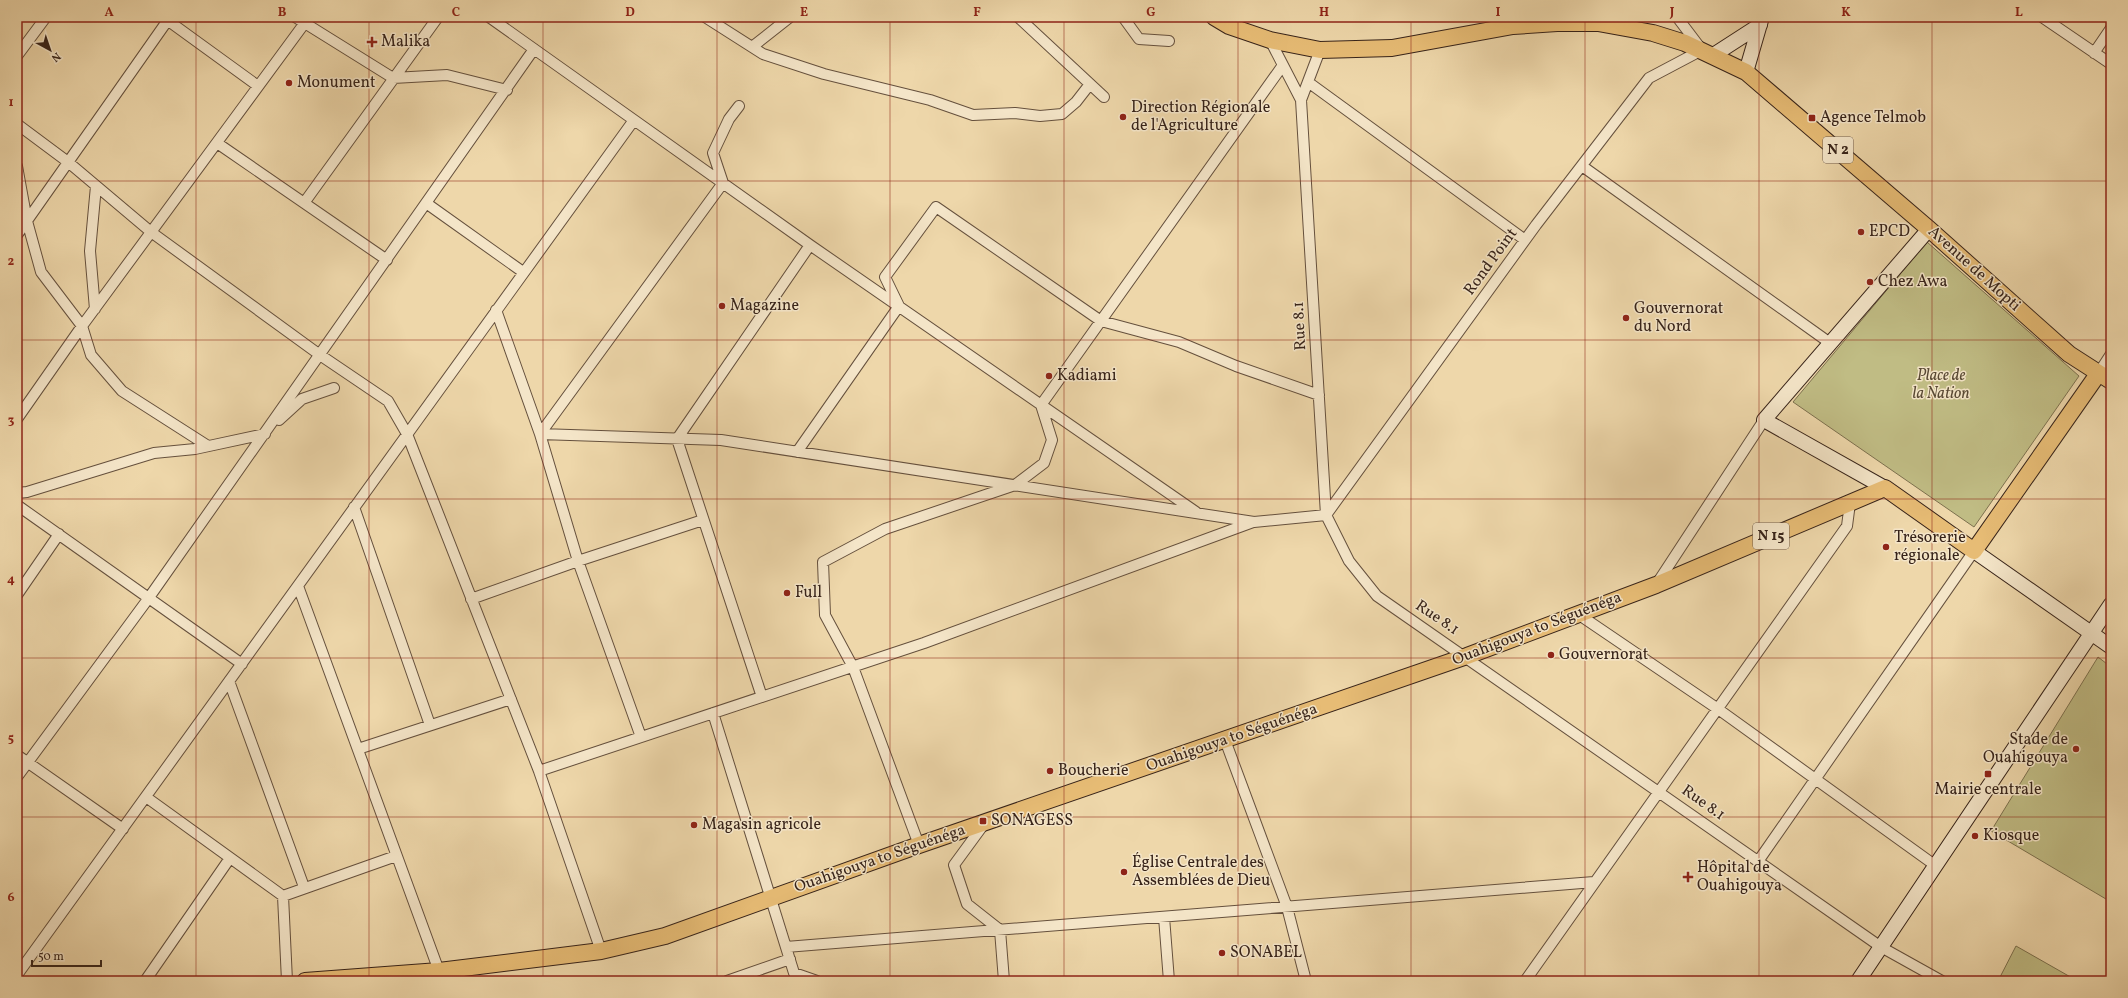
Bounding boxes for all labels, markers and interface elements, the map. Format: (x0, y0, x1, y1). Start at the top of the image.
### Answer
text: A (104, 4, 114, 22)
text: B (278, 4, 287, 22)
text: C (452, 4, 460, 22)
text: D (625, 4, 635, 22)
text: E (800, 4, 808, 22)
text: F (973, 4, 981, 22)
text: G (1146, 4, 1156, 22)
text: H (1319, 4, 1329, 22)
text: I (1496, 4, 1501, 22)
text: J (1669, 4, 1675, 22)
text: K (1841, 4, 1851, 22)
text: L (2015, 4, 2023, 22)
north arrow (30, 30, 70, 70)
place label: Malika (381, 31, 430, 53)
marker: Malika (366, 36, 378, 48)
text: N (48, 48, 63, 65)
place label: Monument (297, 72, 376, 94)
marker: Monument (284, 78, 294, 88)
text: 1 (8, 94, 14, 112)
place label: Direction Régionale de l'Agriculture (1131, 97, 1270, 137)
place label: Agence Telmob (1820, 107, 1926, 129)
marker: Direction Régionale de l'Agriculture (1118, 112, 1128, 122)
marker: Agence Telmob (1807, 113, 1817, 123)
road number: N 2 (1823, 137, 1853, 163)
place label: EPCD (1869, 221, 1910, 243)
street label: Avenue de Mopti (1923, 221, 2025, 317)
street label: Rond Point (1459, 224, 1523, 300)
marker: EPCD (1856, 227, 1866, 237)
text: 2 (8, 253, 15, 271)
place label: Chez Awa (1878, 271, 1947, 293)
marker: Chez Awa (1865, 277, 1875, 287)
place label: Magazine (730, 295, 799, 317)
place label: Gouvernorat du Nord (1634, 298, 1724, 338)
marker: Magazine (717, 301, 727, 311)
street label: Rue 8.1 (1288, 301, 1312, 351)
marker: Gouvernorat du Nord (1621, 313, 1631, 323)
place label: Kadiami (1057, 365, 1117, 387)
park label: Place de la Nation (1912, 365, 1970, 405)
marker: Kadiami (1044, 371, 1054, 381)
text: 3 (8, 412, 15, 430)
road number: N 15 (1753, 523, 1789, 549)
place label: Trésorerie régionale (1894, 527, 1966, 567)
marker: Trésorerie régionale (1881, 542, 1891, 552)
text: 4 (7, 571, 15, 589)
place label: Full (795, 582, 822, 604)
street label: Ouahigouya to Séguénéga (1449, 587, 1625, 671)
marker: Full (782, 588, 792, 598)
street label: Rue 8.1 (1411, 595, 1463, 641)
place label: Gouvernorat (1559, 644, 1649, 666)
marker: Gouvernorat (1546, 650, 1556, 660)
street label: Ouahigouya to Séguénéga (1143, 698, 1321, 778)
place label: Stade de Ouahigouya (1983, 729, 2068, 769)
text: 5 (8, 730, 14, 748)
marker: Stade de Ouahigouya (2071, 744, 2081, 754)
place label: Boucherie (1058, 760, 1128, 782)
marker: Boucherie (1045, 766, 1055, 776)
marker: Mairie centrale (1983, 769, 1993, 779)
place label: Mairie centrale (1935, 779, 2041, 801)
street label: Rue 8.1 (1677, 780, 1729, 826)
place label: SONAGESS (991, 810, 1073, 832)
place label: Magasin agricole (702, 814, 821, 836)
marker: SONAGESS (978, 816, 988, 826)
street label: Ouahigouya to Séguénéga (791, 819, 969, 899)
marker: Magasin agricole (689, 820, 699, 830)
place label: Kiosque (1983, 825, 2039, 847)
marker: Kiosque (1970, 831, 1980, 841)
place label: Église Centrale des Assemblées de Dieu (1132, 852, 1270, 892)
place label: Hôpital de Ouahigouya (1697, 857, 1782, 897)
marker: Église Centrale des Assemblées de Dieu (1119, 867, 1129, 877)
marker: Hôpital de Ouahigouya (1682, 871, 1694, 883)
text: 6 (7, 889, 15, 907)
scale bar (32, 942, 101, 968)
place label: SONABEL (1230, 942, 1302, 964)
marker: SONABEL (1217, 948, 1227, 958)
text: 50 m (38, 949, 64, 965)

